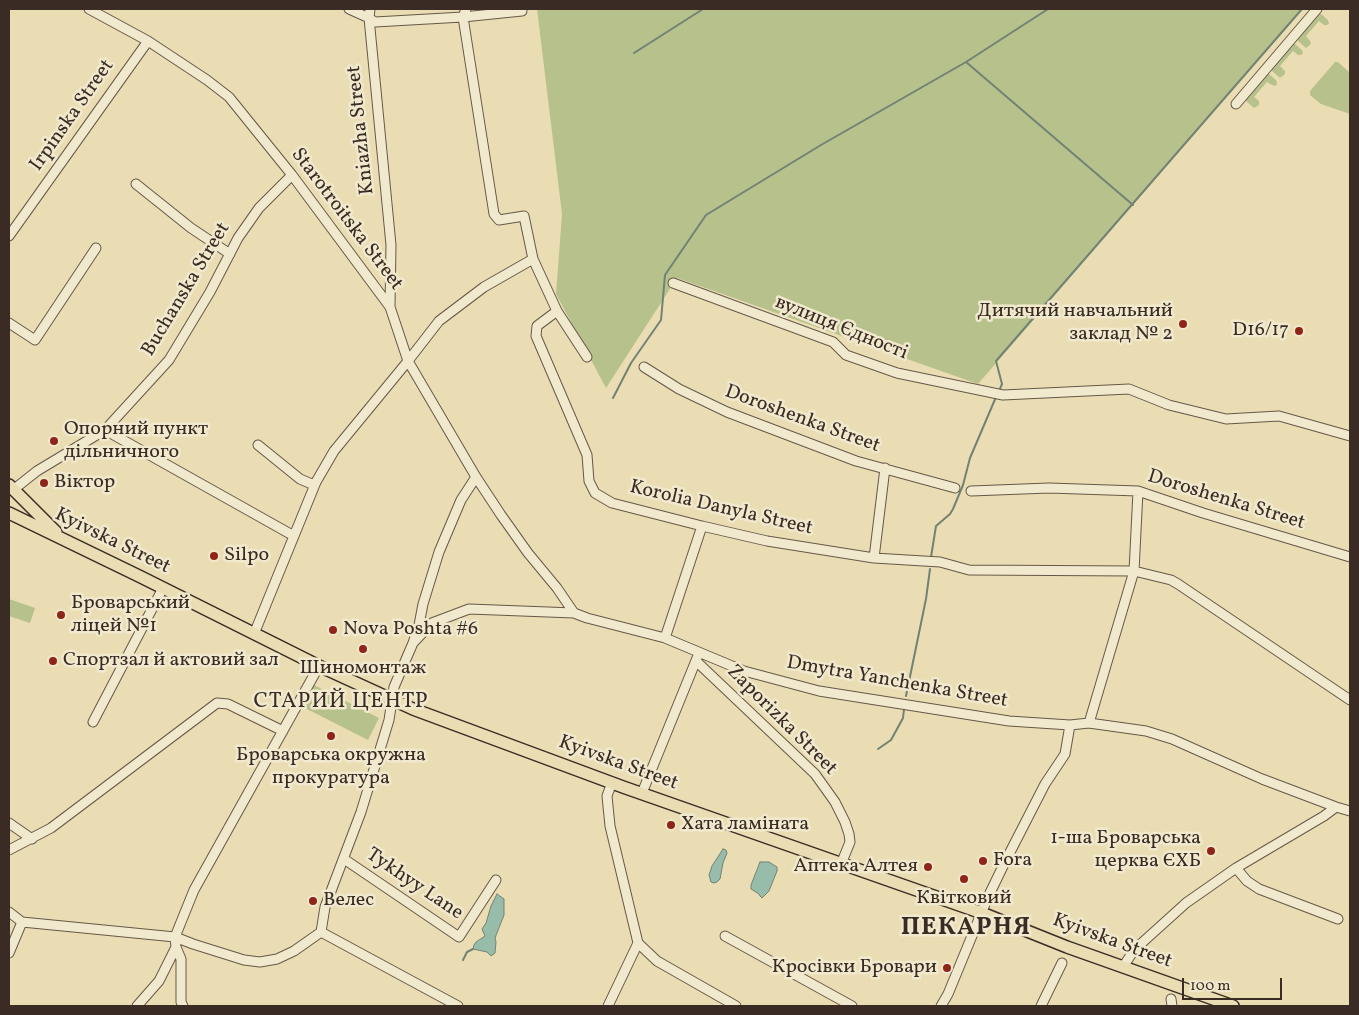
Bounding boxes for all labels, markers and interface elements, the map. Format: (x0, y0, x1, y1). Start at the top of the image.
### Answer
street label: Irpinska Street (26, 56, 120, 176)
street label: Kniazha Street (343, 64, 381, 196)
street label: Starotroitska Street (285, 144, 407, 296)
street label: Buchanska Street (138, 219, 236, 361)
street label: вулиця Єдності (771, 291, 911, 367)
place label: Дитячий навчальний заклад № 2 (977, 300, 1173, 347)
marker: Дитячий навчальний заклад № 2 (1177, 318, 1189, 330)
place label: D16/17 (1232, 319, 1289, 343)
marker: D16/17 (1293, 325, 1305, 337)
street label: Doroshenka Street (721, 381, 883, 459)
place label: Опорний пункт дільничного (64, 418, 208, 465)
marker: Опорний пункт дільничного (48, 435, 60, 447)
street label: Doroshenka Street (1144, 466, 1308, 536)
place label: Віктор (54, 471, 115, 495)
street label: Korolia Danyla Street (627, 476, 815, 542)
marker: Віктор (38, 477, 50, 489)
street label: Kyivska Street (50, 504, 174, 580)
place label: Silpo (224, 544, 269, 568)
marker: Silpo (208, 550, 220, 562)
place label: Броварський ліцей №1 (71, 592, 190, 639)
marker: Броварський ліцей №1 (55, 609, 67, 621)
place label: Nova Poshta #6 (343, 618, 478, 642)
marker: Nova Poshta #6 (327, 624, 339, 636)
marker: Шиномонтаж (357, 643, 369, 655)
place label: Спортзал й актовий зал (63, 649, 279, 673)
street label: Dmytra Yanchenka Street (785, 652, 1009, 714)
marker: Спортзал й актовий зал (47, 655, 59, 667)
place label: Шиномонтаж (300, 657, 426, 681)
street label: Zaporizka Street (721, 661, 841, 781)
district label: СТАРИЙ ЦЕНТР (252, 690, 430, 716)
marker: Броварська окружна прокуратура (325, 730, 337, 742)
street label: Kyivska Street (555, 731, 681, 797)
place label: Броварська окружна прокуратура (236, 744, 426, 791)
place label: Хата ламіната (681, 813, 809, 837)
marker: Хата ламіната (665, 819, 677, 831)
place label: 1-ша Броварська церква ЄХБ (1050, 827, 1201, 874)
street label: Tykhyy Lane (361, 844, 467, 926)
marker: 1-ша Броварська церква ЄХБ (1205, 845, 1217, 857)
place label: Fora (993, 849, 1032, 873)
place label: Аптека Алтея (793, 855, 918, 879)
marker: Fora (977, 855, 989, 867)
marker: Аптека Алтея (922, 861, 934, 873)
marker: Квітковий (958, 873, 970, 885)
place label: Квітковий (916, 887, 1012, 911)
place label: Велес (323, 889, 374, 913)
marker: Велес (307, 895, 319, 907)
street label: Kyivska Street (1049, 909, 1175, 975)
district label: ПЕКАРНЯ (900, 914, 1032, 944)
place label: Кросівки Бровари (772, 956, 937, 980)
marker: Кросівки Бровари (941, 962, 953, 974)
scale bar (1184, 968, 1284, 1000)
text: 100 m (1190, 976, 1230, 997)

